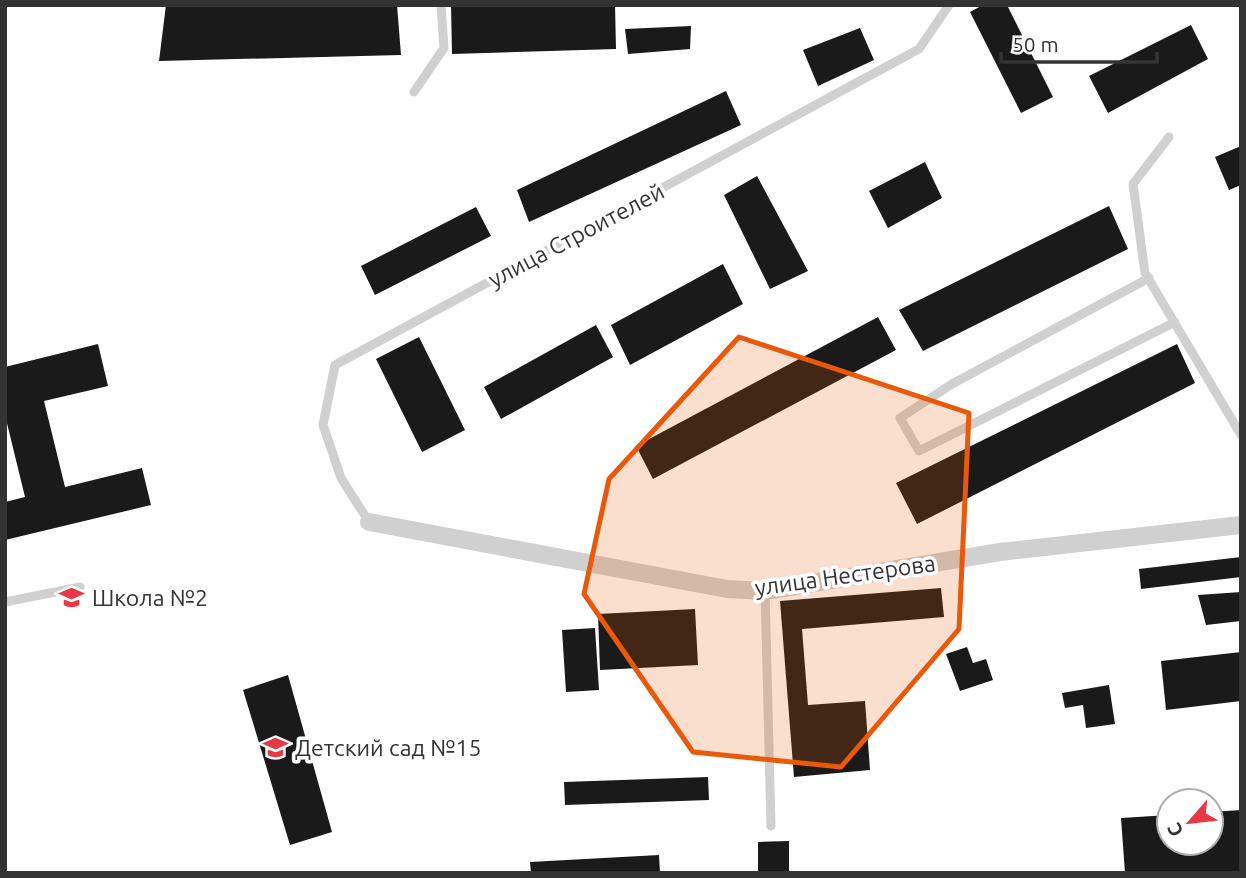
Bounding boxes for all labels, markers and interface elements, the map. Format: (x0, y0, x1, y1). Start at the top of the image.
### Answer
scale bar (1001, 21, 1157, 65)
text: 50 m (1012, 32, 1059, 56)
street label: улица Строителей (484, 178, 668, 292)
street label: улица Нестерова (753, 550, 937, 600)
school or university icon: Школа №2 (58, 583, 86, 611)
place label: Школа №2 (92, 585, 208, 610)
school or university icon: Детский сад №15 (261, 733, 289, 761)
place label: Детский сад №15 (295, 735, 481, 760)
north arrow (1155, 787, 1225, 857)
text: С (1162, 819, 1188, 841)

